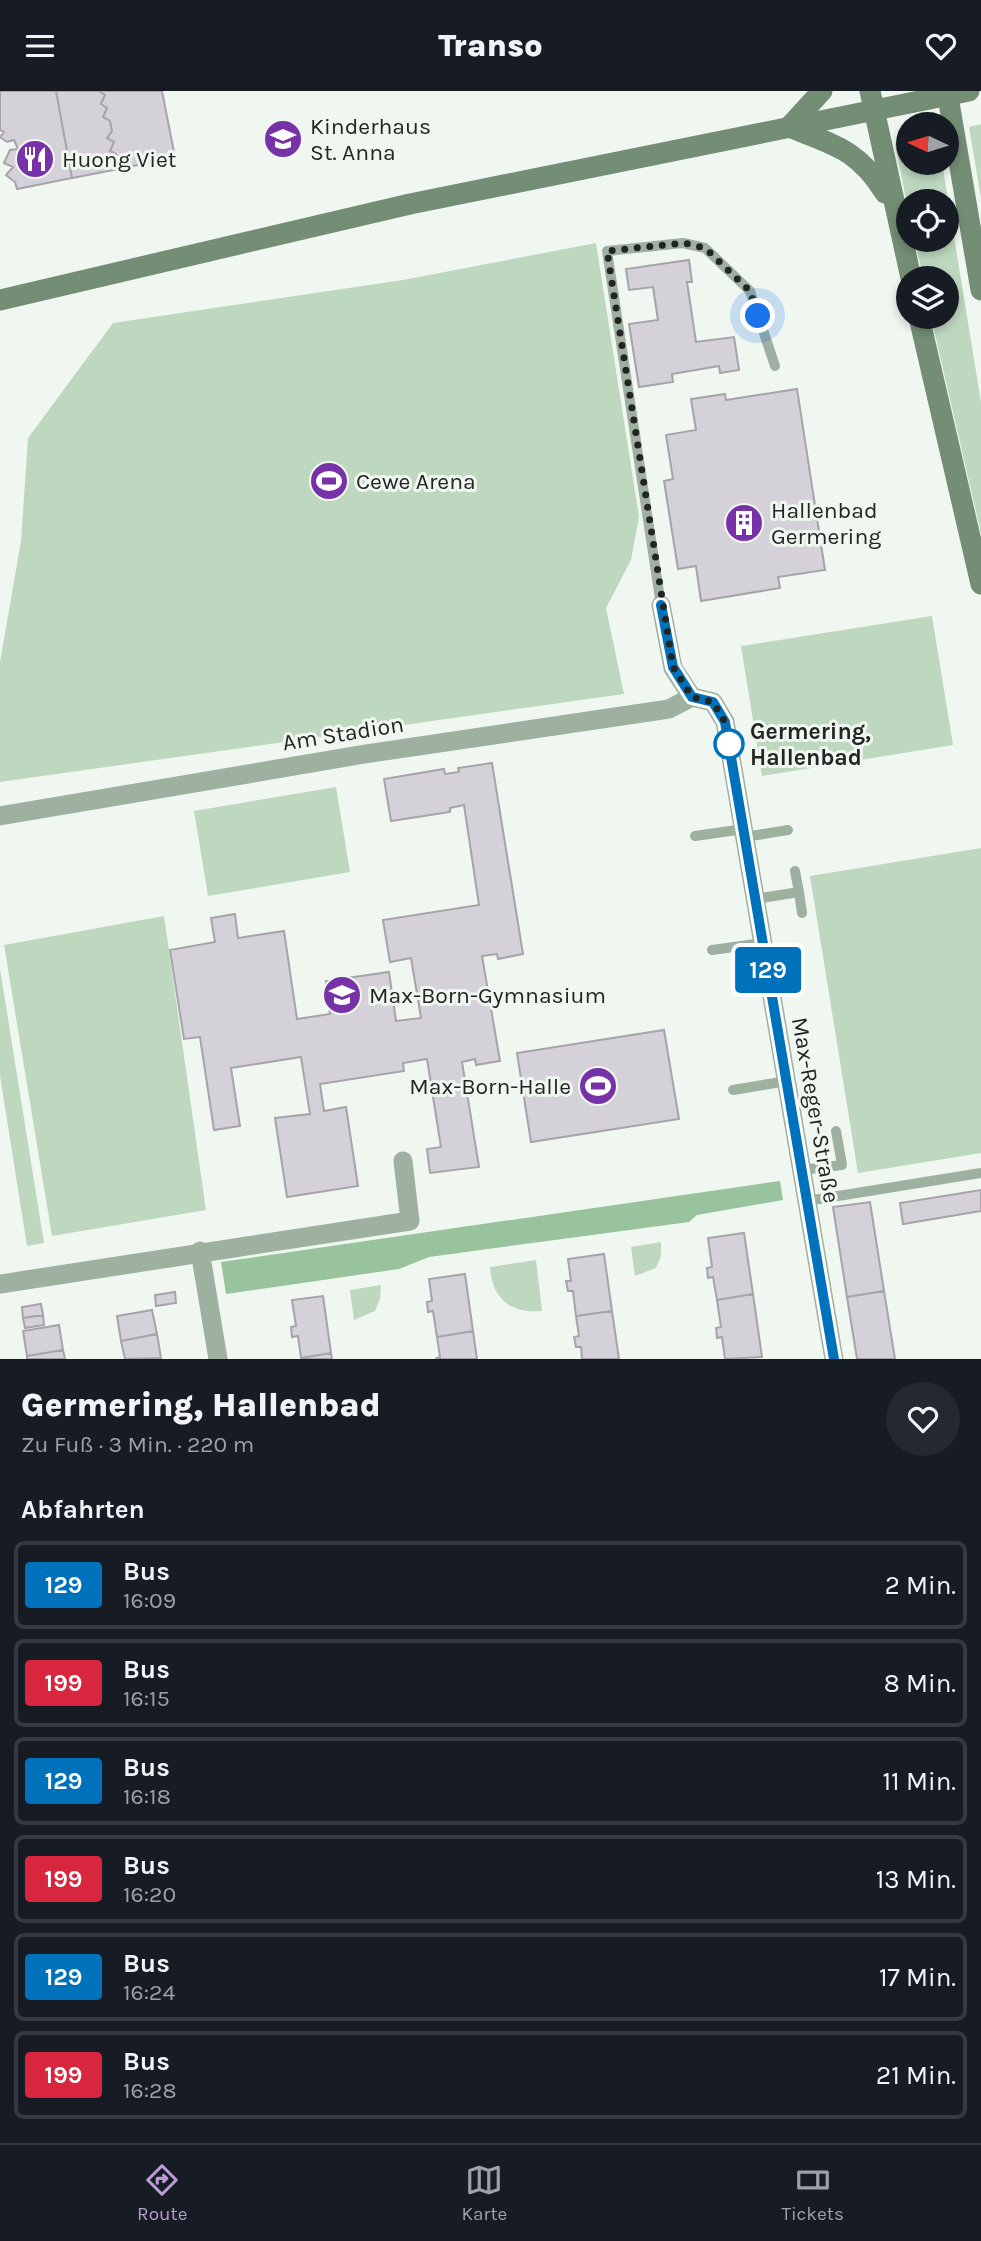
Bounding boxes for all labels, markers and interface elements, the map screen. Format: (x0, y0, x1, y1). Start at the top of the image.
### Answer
icon: menu (21, 27, 59, 65)
text: Transo (438, 27, 543, 64)
icon: heart (922, 27, 960, 65)
north arrow (896, 112, 959, 175)
map controls (896, 112, 959, 329)
place label: Kinderhaus St. Anna (310, 113, 431, 166)
school or university icon: Kinderhaus St. Anna (262, 118, 304, 160)
restaurant icon: Huong Viet (14, 138, 56, 180)
place label: Huong Viet (62, 146, 177, 173)
button: locate (896, 189, 959, 252)
button: layers (896, 266, 959, 329)
your location (740, 298, 775, 333)
sports icon: Cewe Arena (308, 460, 350, 502)
place label: Cewe Arena (356, 468, 476, 495)
place label: Hallenbad Germering (771, 497, 881, 550)
building icon: Hallenbad Germering (723, 502, 765, 544)
street label: Am Stadion (281, 711, 406, 756)
place label: Germering, Hallenbad (750, 718, 871, 771)
marker: Germering, Hallenbad (714, 729, 744, 759)
line badge: 129 (728, 947, 808, 993)
text: 129 (749, 956, 787, 984)
school or university icon: Max-Born-Gymnasium (321, 974, 363, 1016)
place label: Max-Born-Gymnasium (369, 982, 606, 1009)
street label: Max-Reger-Straße (786, 1015, 845, 1205)
sports icon: Max-Born-Halle (577, 1065, 619, 1107)
place label: Max-Born-Halle (409, 1073, 571, 1100)
button: heart (886, 1382, 960, 1456)
text: Germering, Hallenbad (21, 1386, 381, 1424)
text: Zu Fuß · 3 Min. · 220 m (21, 1431, 254, 1458)
text: Abfahrten (21, 1494, 145, 1525)
text: Bus (123, 1556, 170, 1587)
text: 2 Min. (885, 1570, 956, 1601)
text: 129 (45, 1571, 82, 1599)
text: 16:09 (123, 1587, 176, 1614)
text: Bus (123, 1654, 170, 1685)
text: 8 Min. (884, 1668, 956, 1699)
text: 199 (45, 1669, 82, 1697)
text: 16:15 (123, 1685, 170, 1712)
text: Bus (123, 1752, 170, 1783)
text: 11 Min. (883, 1766, 956, 1797)
text: 129 (45, 1767, 82, 1795)
text: 16:18 (123, 1783, 171, 1810)
text: Bus (123, 1850, 170, 1881)
text: 13 Min. (876, 1864, 956, 1895)
text: 199 (45, 1865, 82, 1893)
text: 16:20 (123, 1881, 176, 1908)
text: Bus (123, 1948, 170, 1979)
text: 17 Min. (879, 1962, 956, 1993)
text: 129 (45, 1963, 82, 1991)
text: 16:24 (123, 1979, 175, 2006)
text: Bus (123, 2046, 170, 2077)
text: 21 Min. (876, 2060, 956, 2091)
text: 199 (45, 2061, 82, 2089)
text: 16:28 (123, 2077, 177, 2104)
tab: Route (137, 2161, 187, 2225)
tab: Karte (462, 2161, 507, 2225)
tab: Tickets (781, 2161, 844, 2225)

